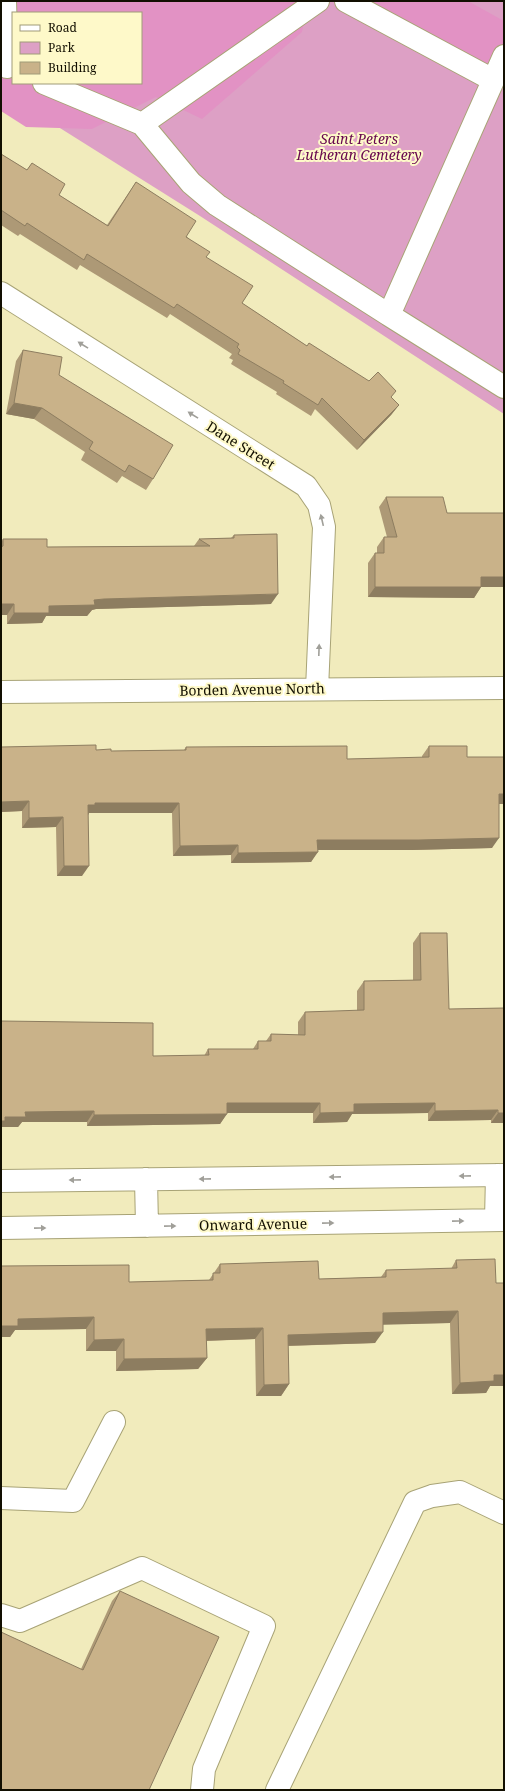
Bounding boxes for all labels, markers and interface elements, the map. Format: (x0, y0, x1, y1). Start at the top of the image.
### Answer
legend (12, 12, 142, 84)
text: Road (48, 19, 78, 36)
text: Park (48, 39, 76, 56)
text: Building (48, 59, 97, 76)
park label: Saint Peters Lutheran Cemetery (295, 129, 422, 164)
one-way arrow (78, 341, 88, 349)
one-way arrow (187, 411, 199, 418)
street label: Dane Street (203, 416, 279, 474)
one-way arrow (319, 514, 325, 526)
one-way arrow (315, 644, 322, 656)
street label: Borden Avenue North (179, 678, 325, 700)
one-way arrow (458, 1173, 471, 1179)
one-way arrow (328, 1174, 341, 1180)
one-way arrow (198, 1176, 211, 1182)
one-way arrow (68, 1177, 81, 1183)
street label: Onward Avenue (199, 1214, 307, 1234)
one-way arrow (452, 1217, 464, 1224)
one-way arrow (322, 1220, 335, 1226)
one-way arrow (164, 1223, 177, 1229)
one-way arrow (34, 1225, 47, 1231)

